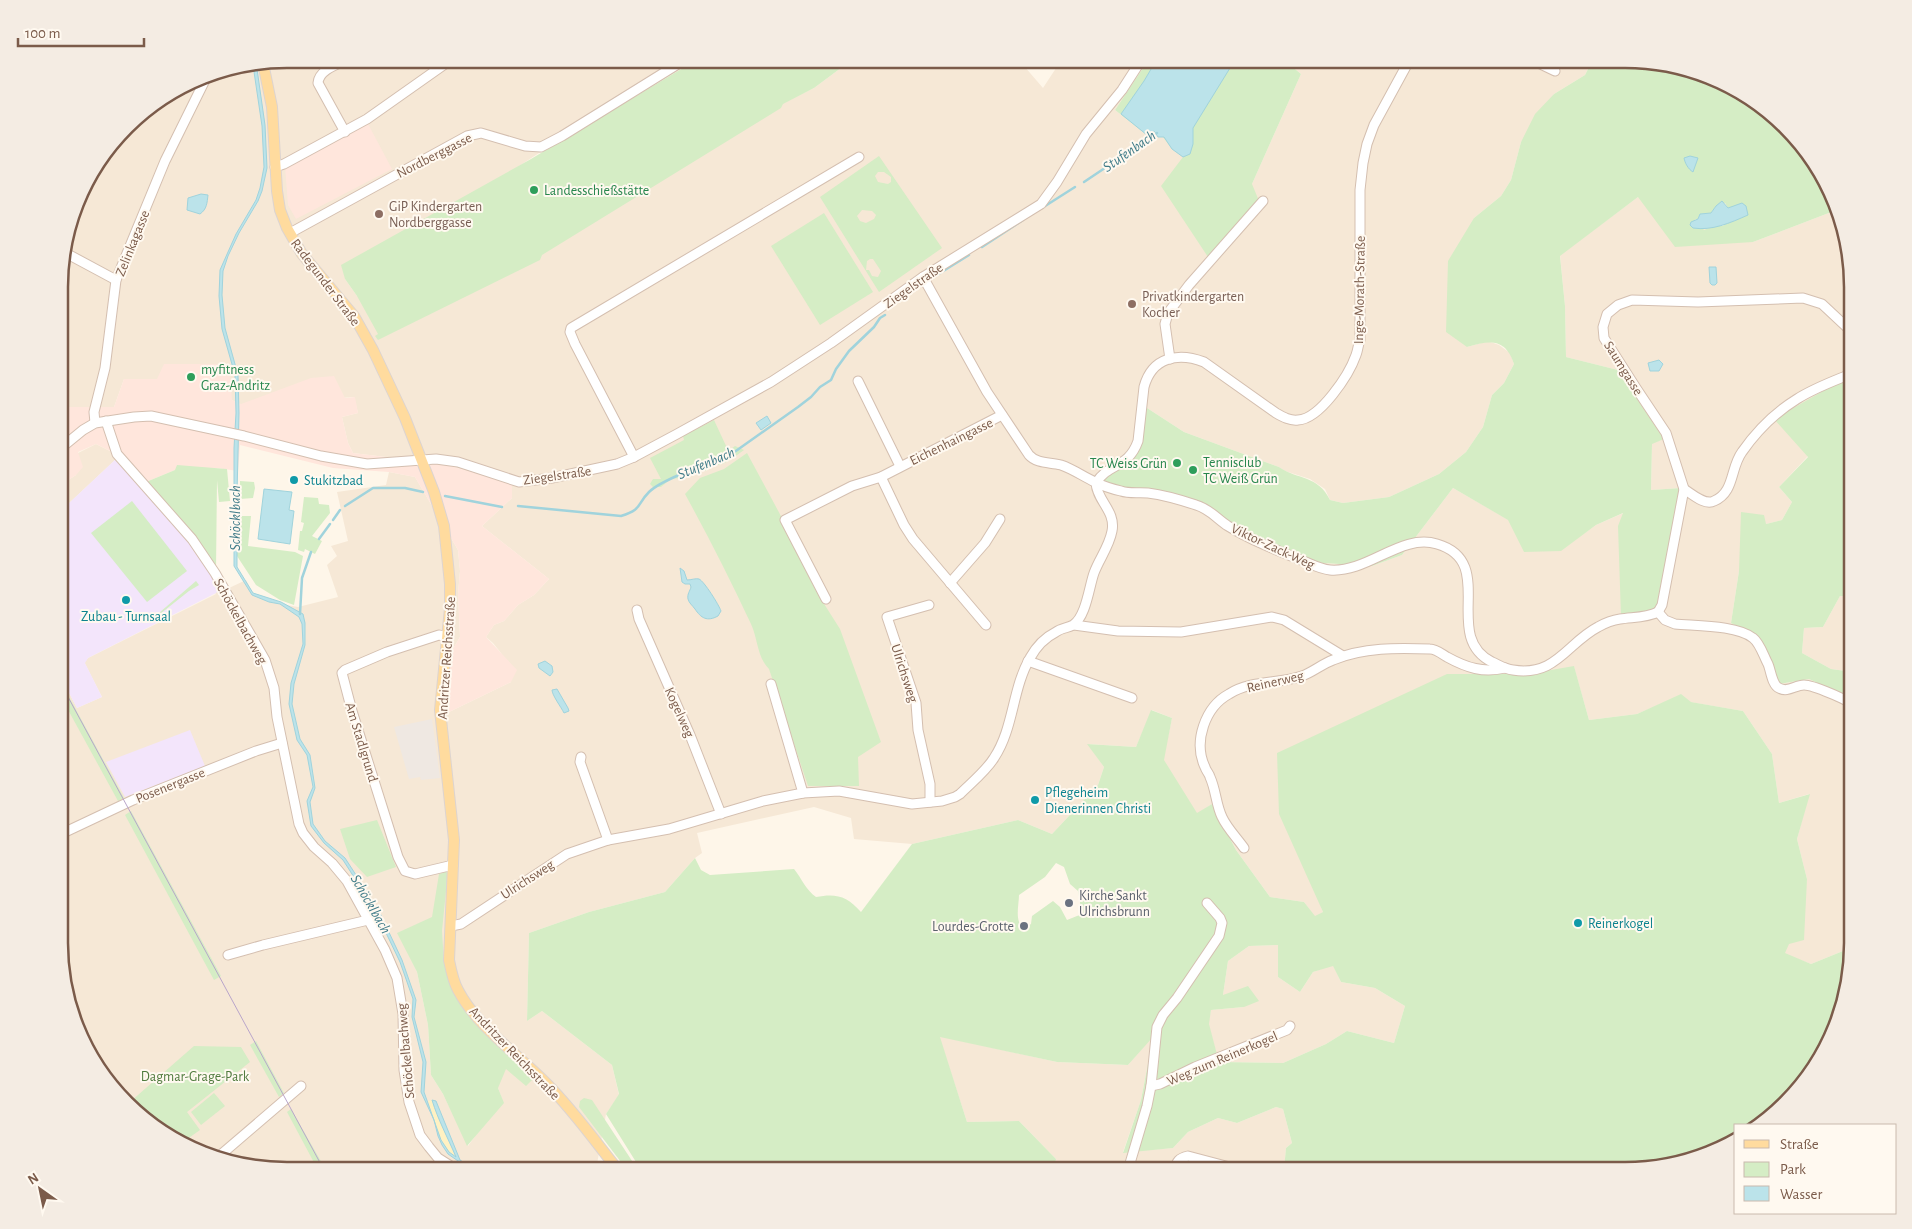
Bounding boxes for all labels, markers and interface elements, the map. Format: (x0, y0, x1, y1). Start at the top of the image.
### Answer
scale bar (18, 15, 144, 47)
text: 100 m (25, 26, 60, 41)
water label: Stufenbach (1100, 128, 1158, 175)
street label: Nordberggasse (394, 131, 474, 181)
marker: Landesschießstätte (528, 184, 540, 196)
place label: Landesschießstätte (544, 184, 649, 198)
place label: GiP Kindergarten Nordberggasse (389, 200, 482, 230)
street label: Zelinkagasse (113, 208, 153, 278)
marker: GiP Kindergarten Nordberggasse (373, 208, 385, 220)
street label: Radegunder Straße (288, 236, 362, 329)
street label: Inge-Morath-Straße (1352, 236, 1368, 344)
street label: Ziegelstraße (881, 260, 946, 311)
place label: Privatkindergarten Kocher (1142, 290, 1244, 320)
marker: Privatkindergarten Kocher (1126, 298, 1138, 310)
street label: Saumgasse (1601, 339, 1645, 398)
place label: myfitness Graz-Andritz (201, 363, 270, 393)
marker: myfitness Graz-Andritz (185, 371, 197, 383)
street label: Eichenhaingasse (908, 416, 995, 468)
water label: Stufenbach (675, 445, 737, 482)
place label: Tennisclub TC Weiß Grün (1203, 456, 1278, 486)
place label: TC Weiss Grün (1090, 457, 1167, 471)
marker: TC Weiss Grün (1171, 457, 1183, 469)
street label: Ziegelstraße (522, 464, 592, 488)
marker: Tennisclub TC Weiß Grün (1187, 464, 1199, 476)
marker: Stukitzbad (288, 474, 300, 486)
place label: Stukitzbad (304, 474, 363, 488)
water label: Schöcklbach (228, 485, 243, 551)
street label: Viktor-Zack-Weg (1229, 521, 1317, 572)
street label: Schöckelbachweg (211, 576, 270, 667)
marker: Zubau - Turnsaal (120, 594, 132, 606)
street label: Andritzer Reichsstraße (436, 596, 458, 720)
place label: Zubau - Turnsaal (81, 610, 171, 624)
street label: Ulrichsweg (888, 642, 920, 704)
street label: Reinerweg (1245, 669, 1305, 695)
street label: Kogelweg (662, 685, 696, 740)
street label: Am Stadlgrund (342, 701, 380, 784)
street label: Posenergasse (134, 766, 207, 806)
place label: Pflegeheim Dienerinnen Christi (1045, 786, 1151, 816)
marker: Pflegeheim Dienerinnen Christi (1029, 794, 1041, 806)
street label: Ulrichsweg (498, 857, 557, 902)
water label: Schöcklbach (348, 872, 393, 936)
place label: Kirche Sankt Ulrichsbrunn (1079, 889, 1150, 919)
marker: Kirche Sankt Ulrichsbrunn (1063, 897, 1075, 909)
marker: Reinerkogel (1572, 917, 1584, 929)
place label: Reinerkogel (1588, 917, 1653, 931)
place label: Lourdes-Grotte (932, 920, 1014, 934)
marker: Lourdes-Grotte (1018, 920, 1030, 932)
street label: Schöckelbachweg (395, 1002, 417, 1099)
street label: Andritzer Reichsstraße (466, 1004, 562, 1103)
street label: Weg zum Reinerkogel (1165, 1029, 1280, 1089)
park label: Dagmar-Grage-Park (141, 1070, 250, 1084)
legend (1734, 1124, 1897, 1214)
text: Straße (1780, 1137, 1819, 1152)
text: Park (1780, 1162, 1806, 1177)
north arrow (15, 1164, 65, 1214)
text: N (26, 1170, 41, 1187)
text: Wasser (1780, 1187, 1823, 1202)

